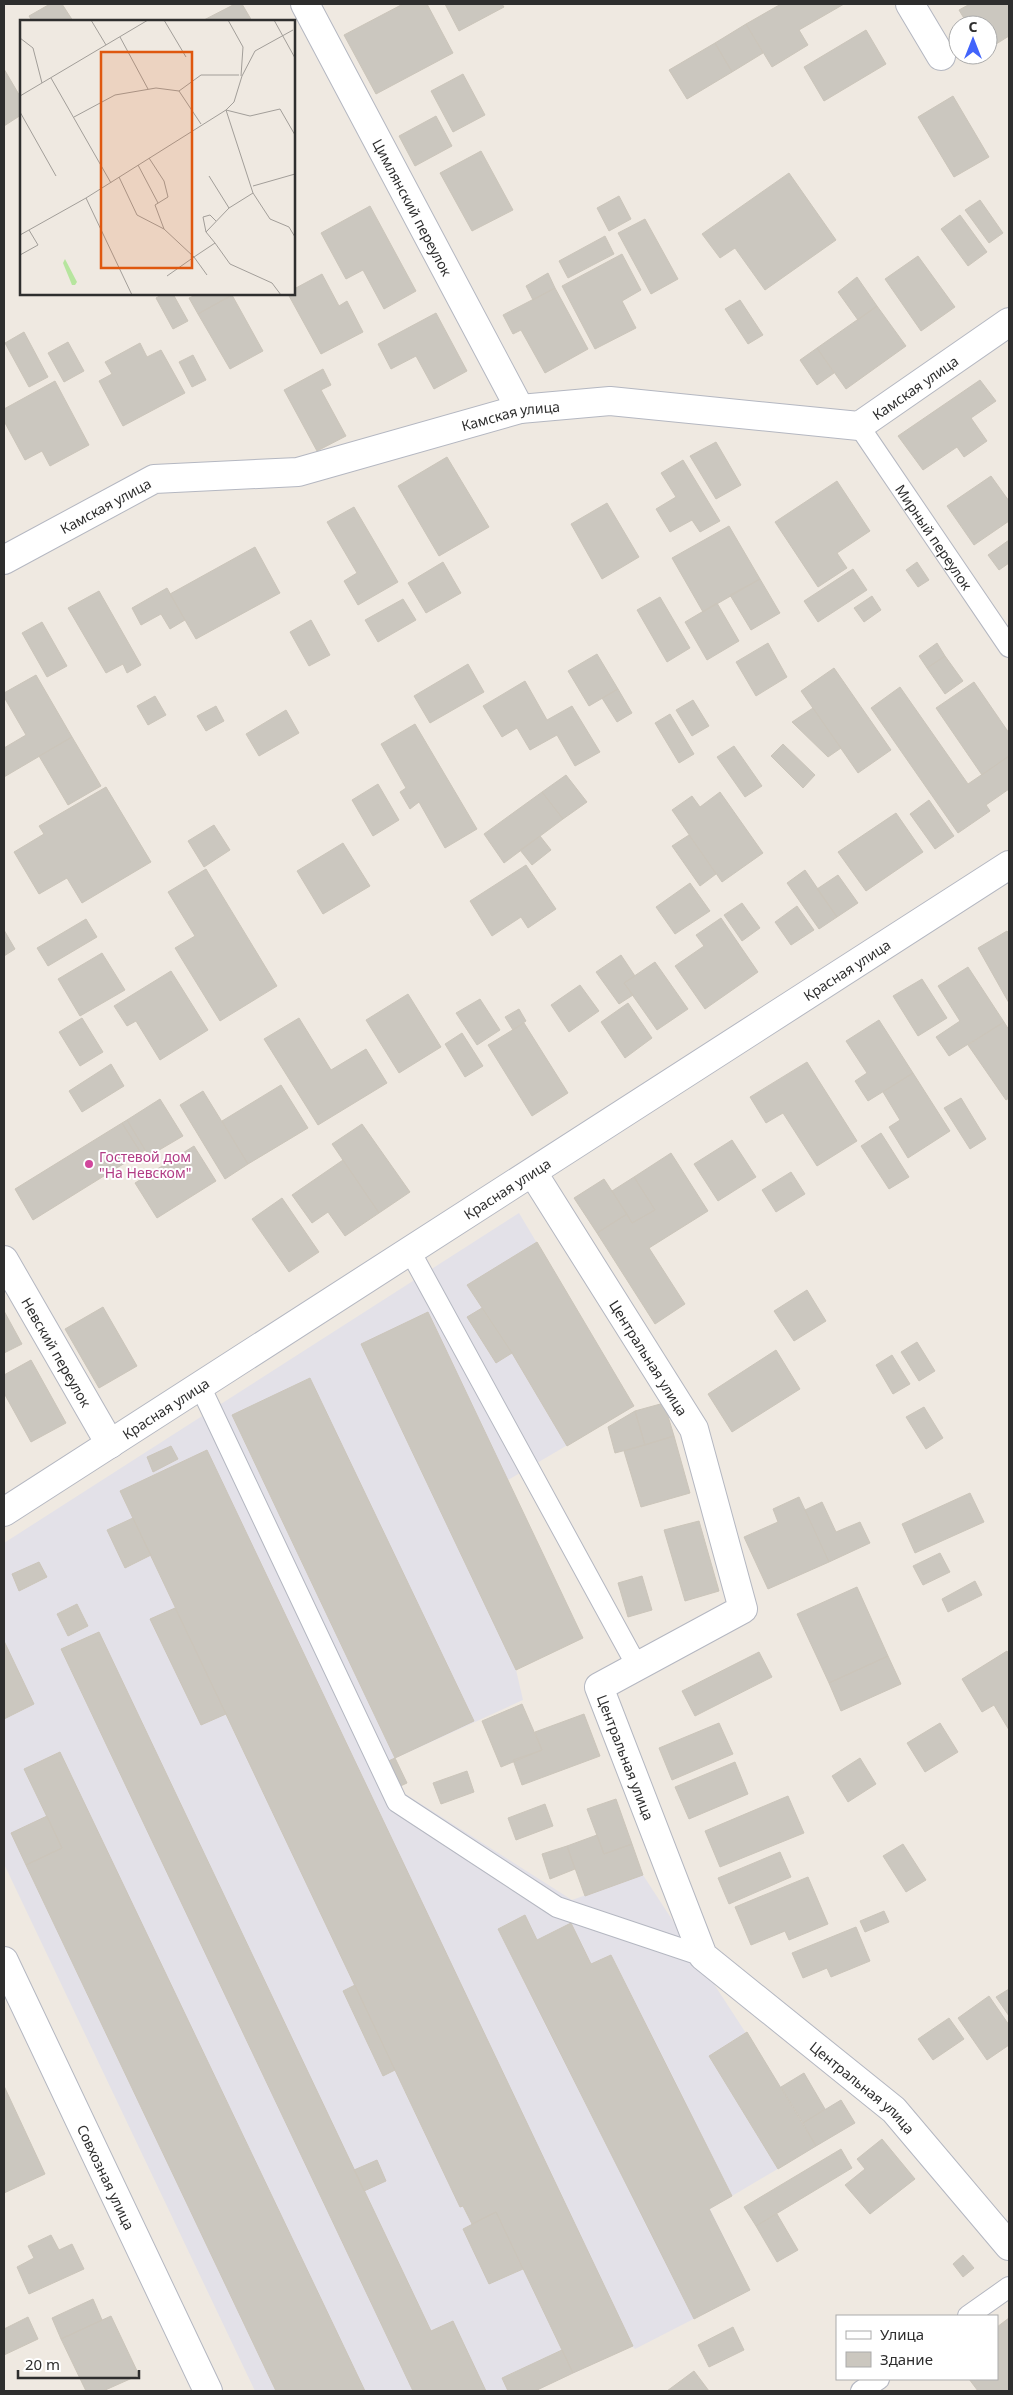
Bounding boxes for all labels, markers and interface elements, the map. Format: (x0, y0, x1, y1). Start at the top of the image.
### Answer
north arrow (948, 15, 998, 65)
text: С (968, 17, 978, 36)
inset map (20, 20, 295, 295)
street label: Цимлянский переулок (369, 135, 457, 279)
street label: Камская улица (868, 351, 962, 424)
street label: Камская улица (459, 396, 561, 435)
street label: Камская улица (56, 473, 154, 538)
street label: Мирный переулок (892, 480, 977, 594)
street label: Красная улица (799, 935, 894, 1005)
place label: Гостевой дом "На Невском" (99, 1147, 191, 1182)
street label: Красная улица (460, 1153, 554, 1223)
marker: Гостевой дом "На Невском" (83, 1158, 95, 1170)
street label: Невский переулок (18, 1293, 96, 1411)
street label: Центральная улица (606, 1296, 693, 1419)
street label: Красная улица (118, 1373, 213, 1443)
street label: Центральная улица (593, 1692, 659, 1823)
street label: Центральная улица (806, 2037, 919, 2138)
street label: Совхозная улица (73, 2121, 140, 2233)
legend (836, 2315, 998, 2380)
text: Улица (880, 2324, 924, 2344)
scale bar (18, 2348, 139, 2380)
text: Здание (880, 2349, 933, 2369)
text: 20 m (25, 2354, 60, 2374)

